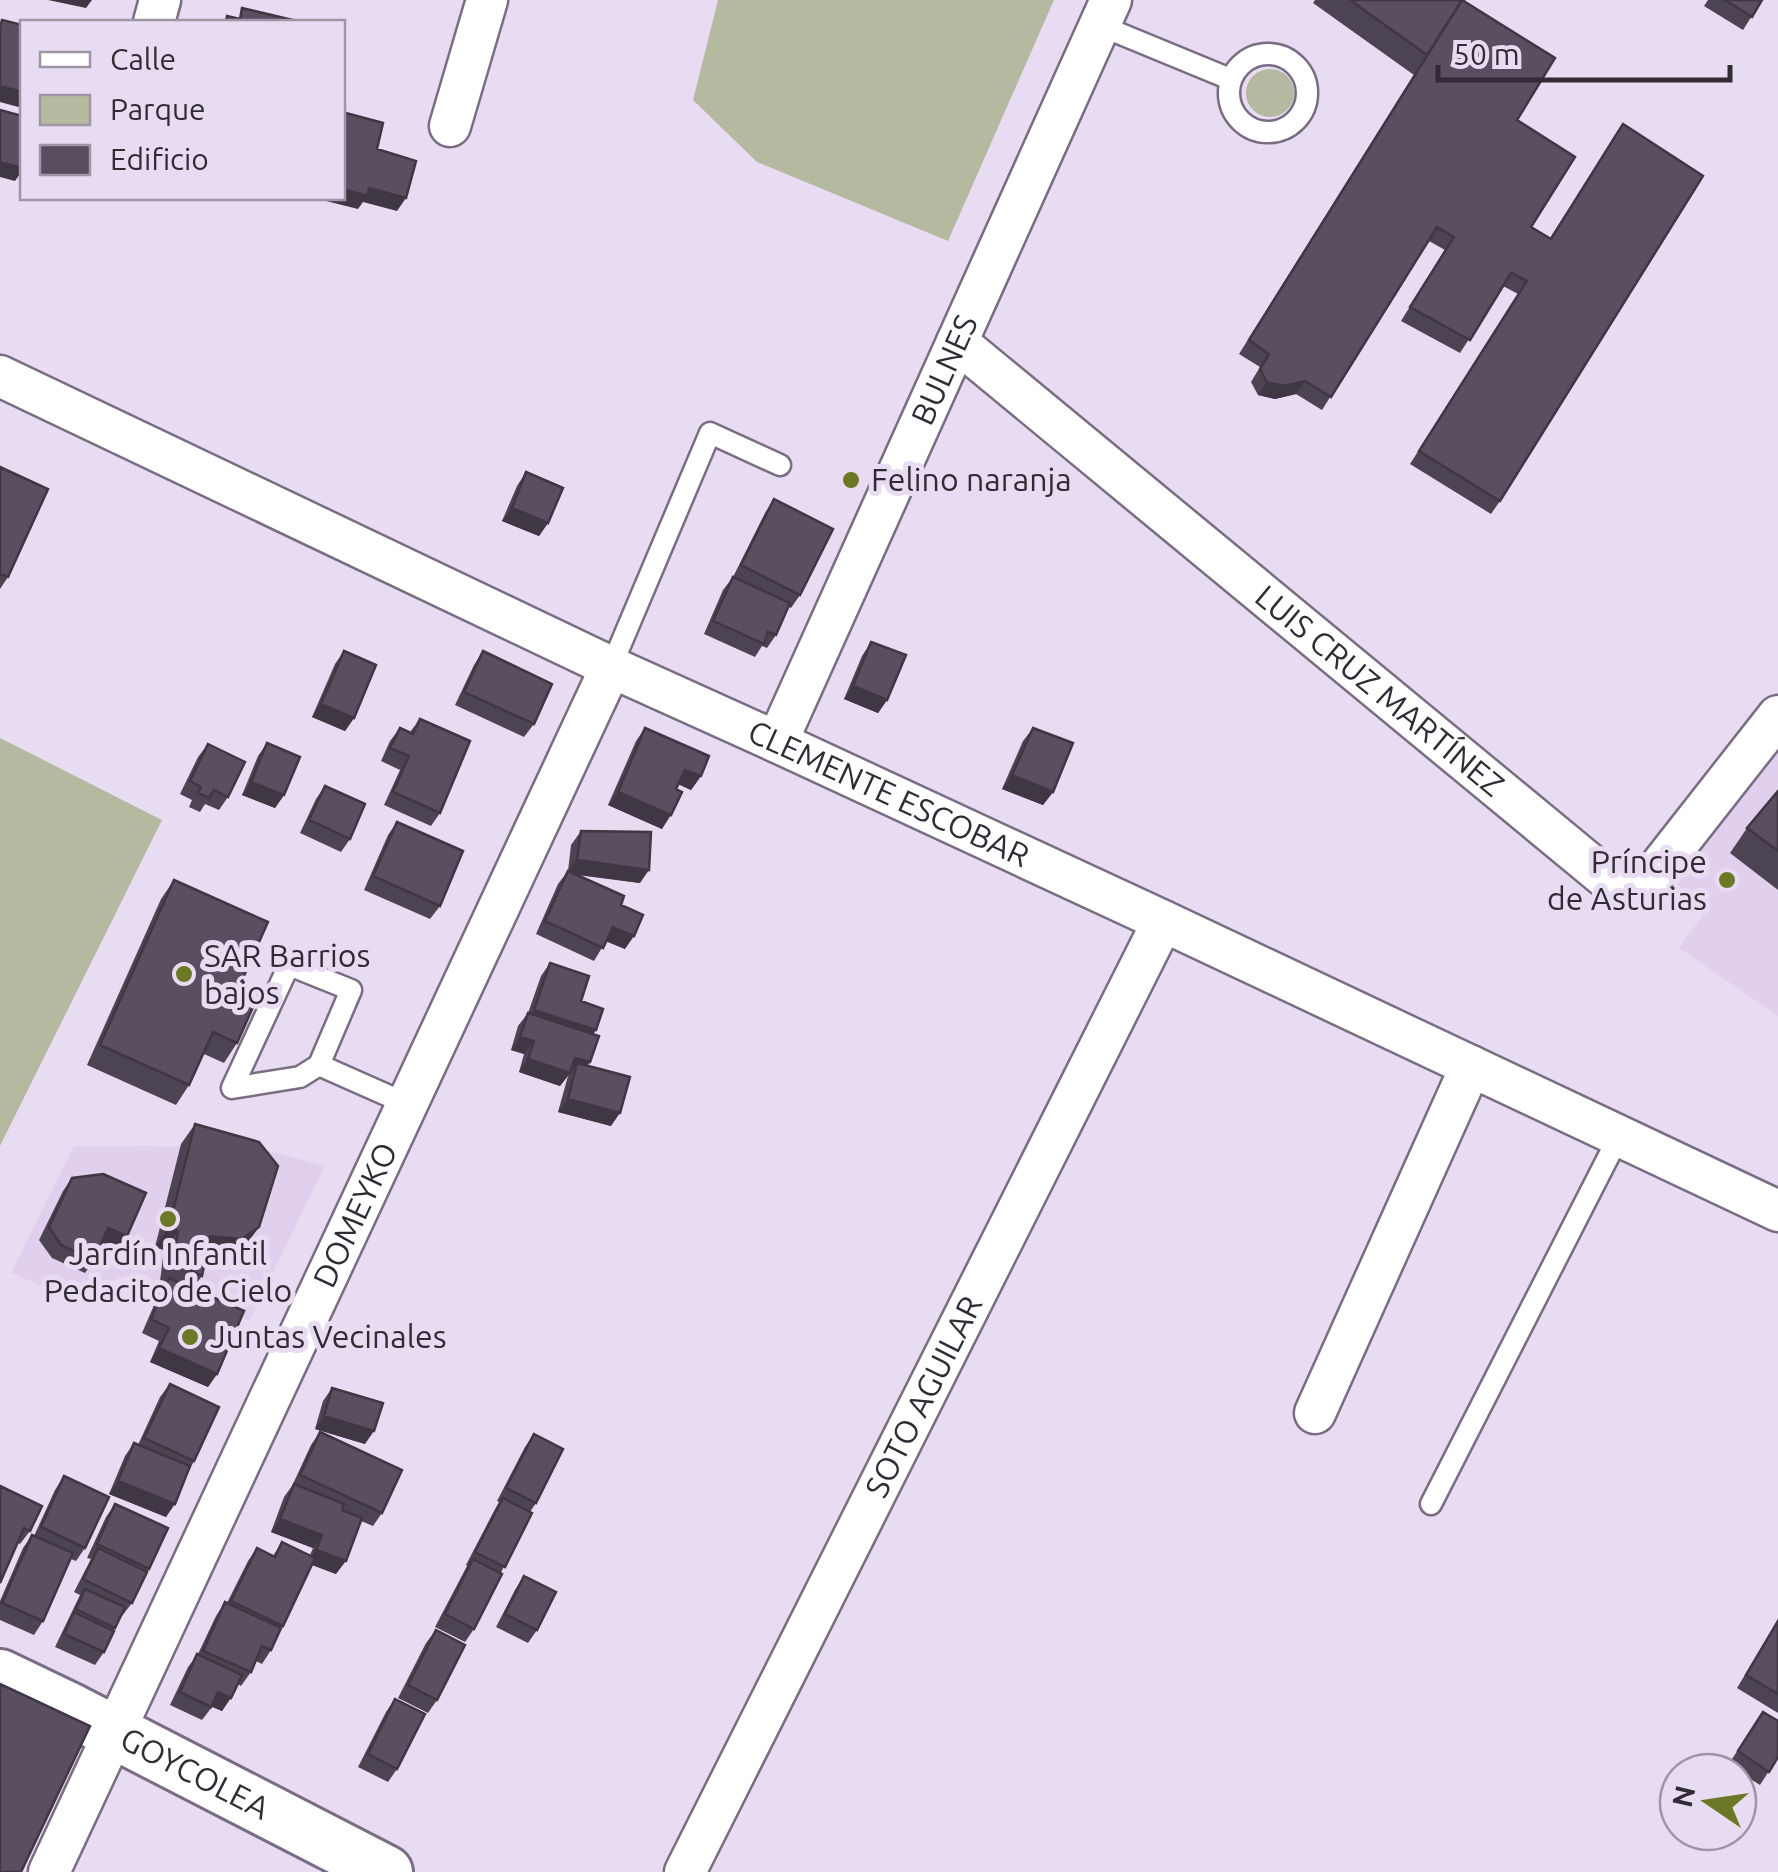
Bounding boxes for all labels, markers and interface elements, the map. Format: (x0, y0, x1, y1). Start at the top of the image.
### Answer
legend (20, 20, 345, 200)
scale bar (1438, 20, 1730, 82)
text: 50 m (1453, 37, 1520, 71)
text: Calle (110, 42, 176, 76)
text: Parque (110, 92, 206, 126)
text: Edificio (110, 142, 209, 176)
street label: BULNES (903, 309, 984, 430)
place label: Felino naranja (871, 461, 1072, 497)
marker: Felino naranja (840, 469, 862, 491)
street label: LUIS CRUZ MARTÍNEZ (1249, 577, 1512, 803)
street label: CLEMENTE ESCOBAR (743, 712, 1035, 873)
place label: Príncipe de Asturias (1547, 843, 1707, 916)
marker: Príncipe de Asturias (1716, 869, 1738, 891)
place label: SAR Barrios bajos (204, 937, 370, 1010)
marker: SAR Barrios bajos (173, 963, 195, 985)
street label: DOMEYKO (305, 1137, 404, 1292)
marker: Jardín Infantil Pedacito de Cielo (157, 1208, 179, 1230)
place label: Jardín Infantil Pedacito de Cielo (44, 1235, 292, 1308)
street label: SOTO AGUILAR (857, 1290, 989, 1503)
place label: Juntas Vecinales (210, 1318, 447, 1354)
marker: Juntas Vecinales (179, 1326, 201, 1348)
street label: GOYCOLEA (115, 1720, 276, 1826)
north arrow (1658, 1752, 1758, 1852)
text: N (1666, 1783, 1701, 1810)

